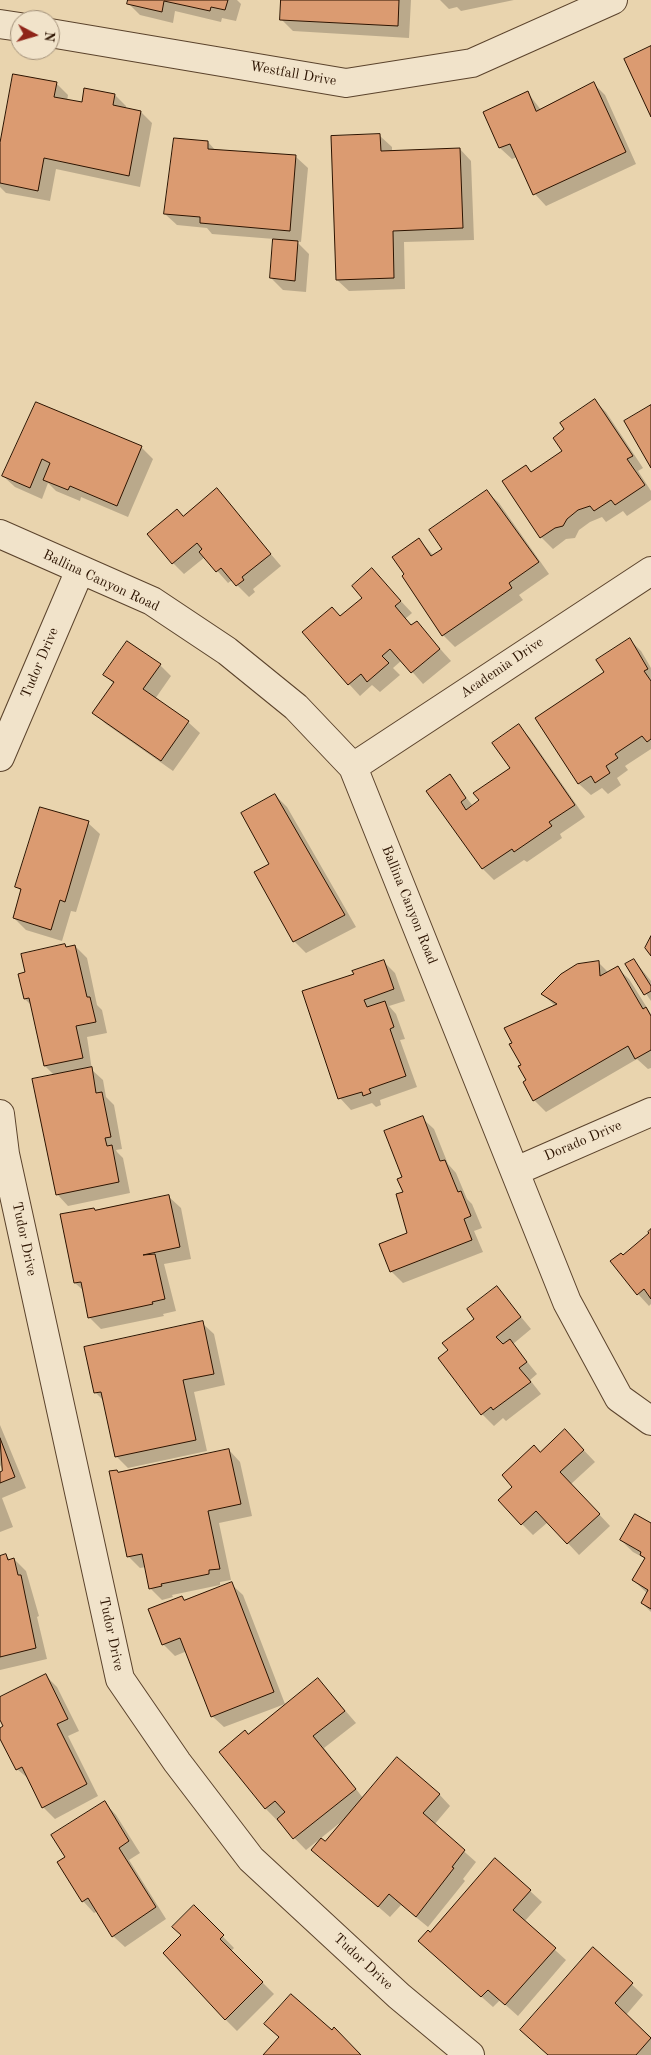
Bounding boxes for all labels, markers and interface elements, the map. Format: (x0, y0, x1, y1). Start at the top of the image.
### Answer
north arrow (10, 10, 60, 60)
text: N (41, 30, 56, 43)
street label: Westfall Drive (248, 58, 338, 90)
street label: Ballina Canyon Road (40, 547, 162, 615)
street label: Tudor Drive (18, 625, 62, 701)
street label: Academia Drive (457, 634, 547, 702)
street label: Ballina Canyon Road (378, 843, 440, 967)
street label: Dorado Drive (542, 1117, 624, 1165)
street label: Tudor Drive (8, 1201, 40, 1277)
street label: Tudor Drive (95, 1596, 127, 1672)
street label: Tudor Drive (330, 1930, 396, 1994)

